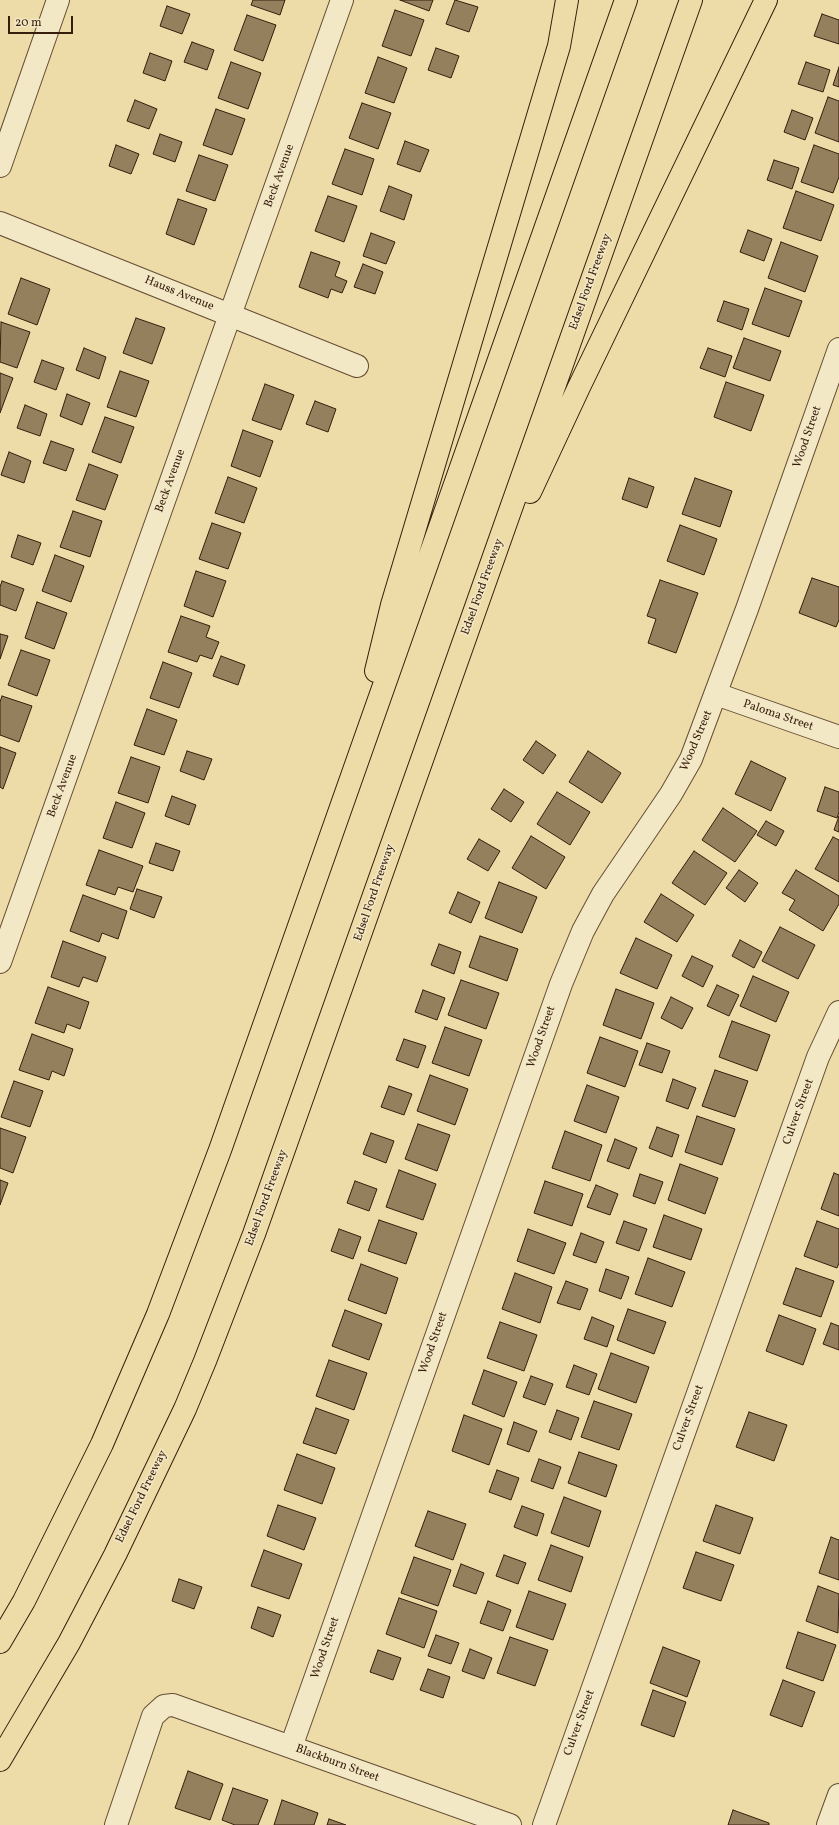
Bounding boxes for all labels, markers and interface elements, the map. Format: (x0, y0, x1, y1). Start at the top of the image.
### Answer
scale bar (10, 8, 75, 34)
text: 20 m (15, 15, 42, 31)
street label: Beck Avenue (262, 142, 298, 210)
street label: Edsel Ford Freeway (567, 232, 615, 332)
street label: Hauss Avenue (142, 274, 216, 314)
street label: Wood Street (791, 404, 825, 470)
street label: Beck Avenue (153, 447, 189, 515)
street label: Edsel Ford Freeway (459, 537, 507, 637)
street label: Paloma Street (741, 697, 815, 735)
street label: Wood Street (678, 709, 716, 773)
street label: Beck Avenue (45, 752, 81, 820)
street label: Edsel Ford Freeway (352, 843, 398, 943)
street label: Wood Street (525, 1004, 559, 1070)
street label: Culver Street (780, 1077, 818, 1147)
street label: Edsel Ford Freeway (243, 1148, 291, 1248)
street label: Wood Street (417, 1310, 451, 1376)
street label: Culver Street (670, 1383, 708, 1453)
street label: Edsel Ford Freeway (113, 1448, 171, 1546)
street label: Wood Street (309, 1615, 343, 1681)
street label: Culver Street (561, 1688, 599, 1758)
street label: Blackburn Street (293, 1742, 381, 1786)

